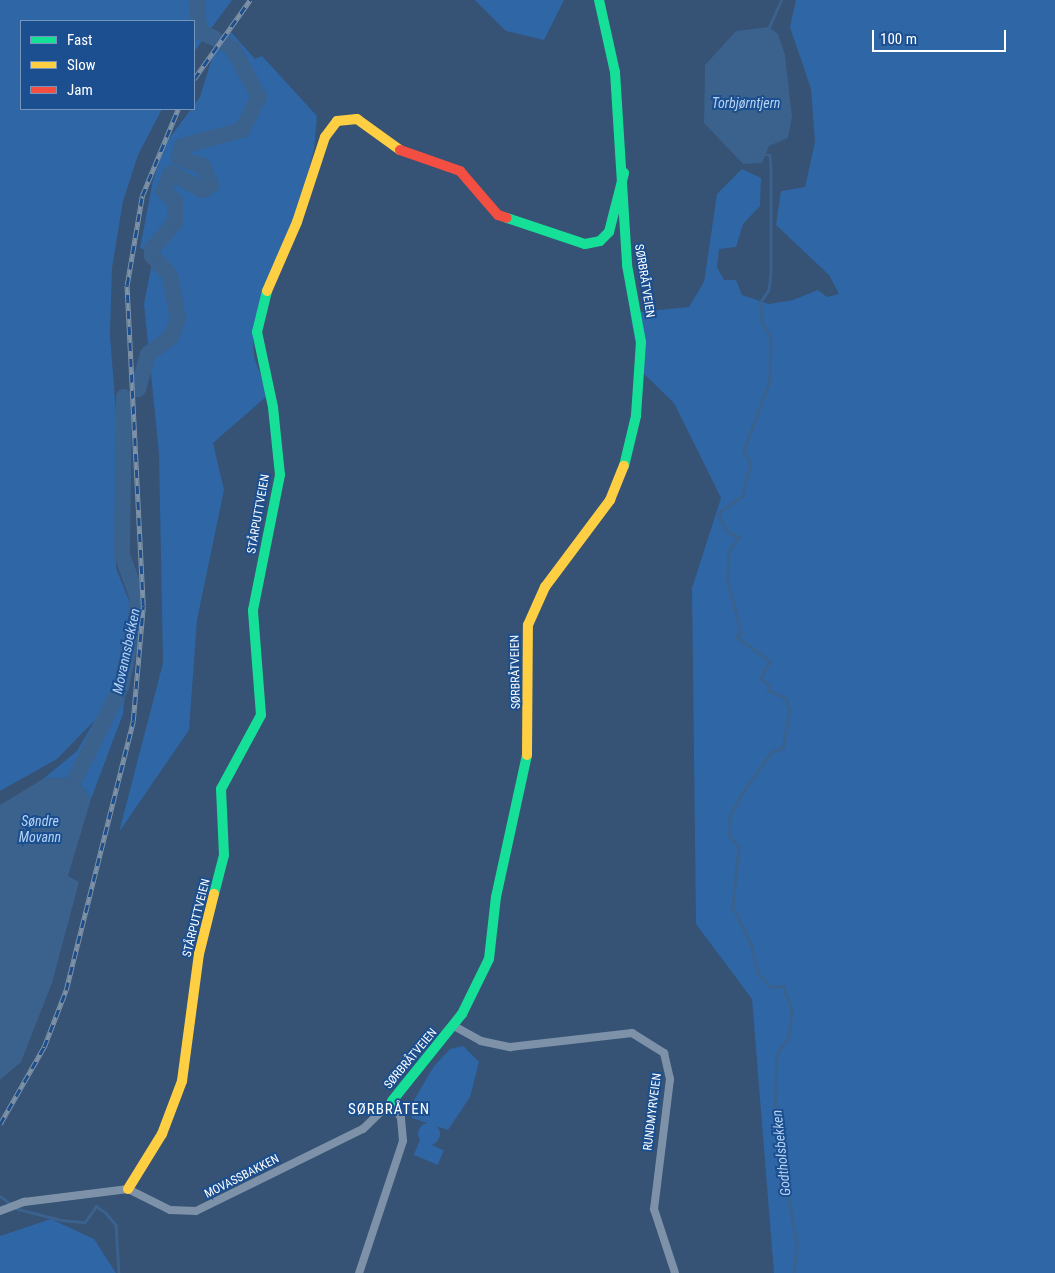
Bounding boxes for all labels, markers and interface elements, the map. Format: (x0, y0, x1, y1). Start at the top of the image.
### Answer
legend (20, 20, 195, 110)
scale bar (875, 20, 1009, 52)
text: 100 m (880, 30, 917, 48)
text: Fast (67, 31, 92, 49)
text: Slow (67, 56, 96, 74)
text: Jam (67, 81, 93, 99)
water label: Torbjørntjern (712, 95, 780, 111)
street label: SØRBRÅTVEIEN (631, 243, 657, 319)
street label: STÅRPUTTVEIEN (245, 473, 273, 555)
water label: Movannsbekken (109, 607, 143, 695)
street label: SØRBRÅTVEIEN (508, 635, 524, 709)
water label: Søndre Movann (19, 813, 61, 846)
street label: STÅRPUTTVEIEN (180, 877, 214, 959)
street label: SØRBRÅTVEIEN (382, 1026, 440, 1092)
street label: RUNDMYRVEIEN (641, 1072, 665, 1152)
district label: SØRBRÅTEN (347, 1101, 431, 1119)
water label: Godtholsbekken (768, 1109, 794, 1197)
street label: MOVASSBAKKEN (202, 1152, 282, 1202)

